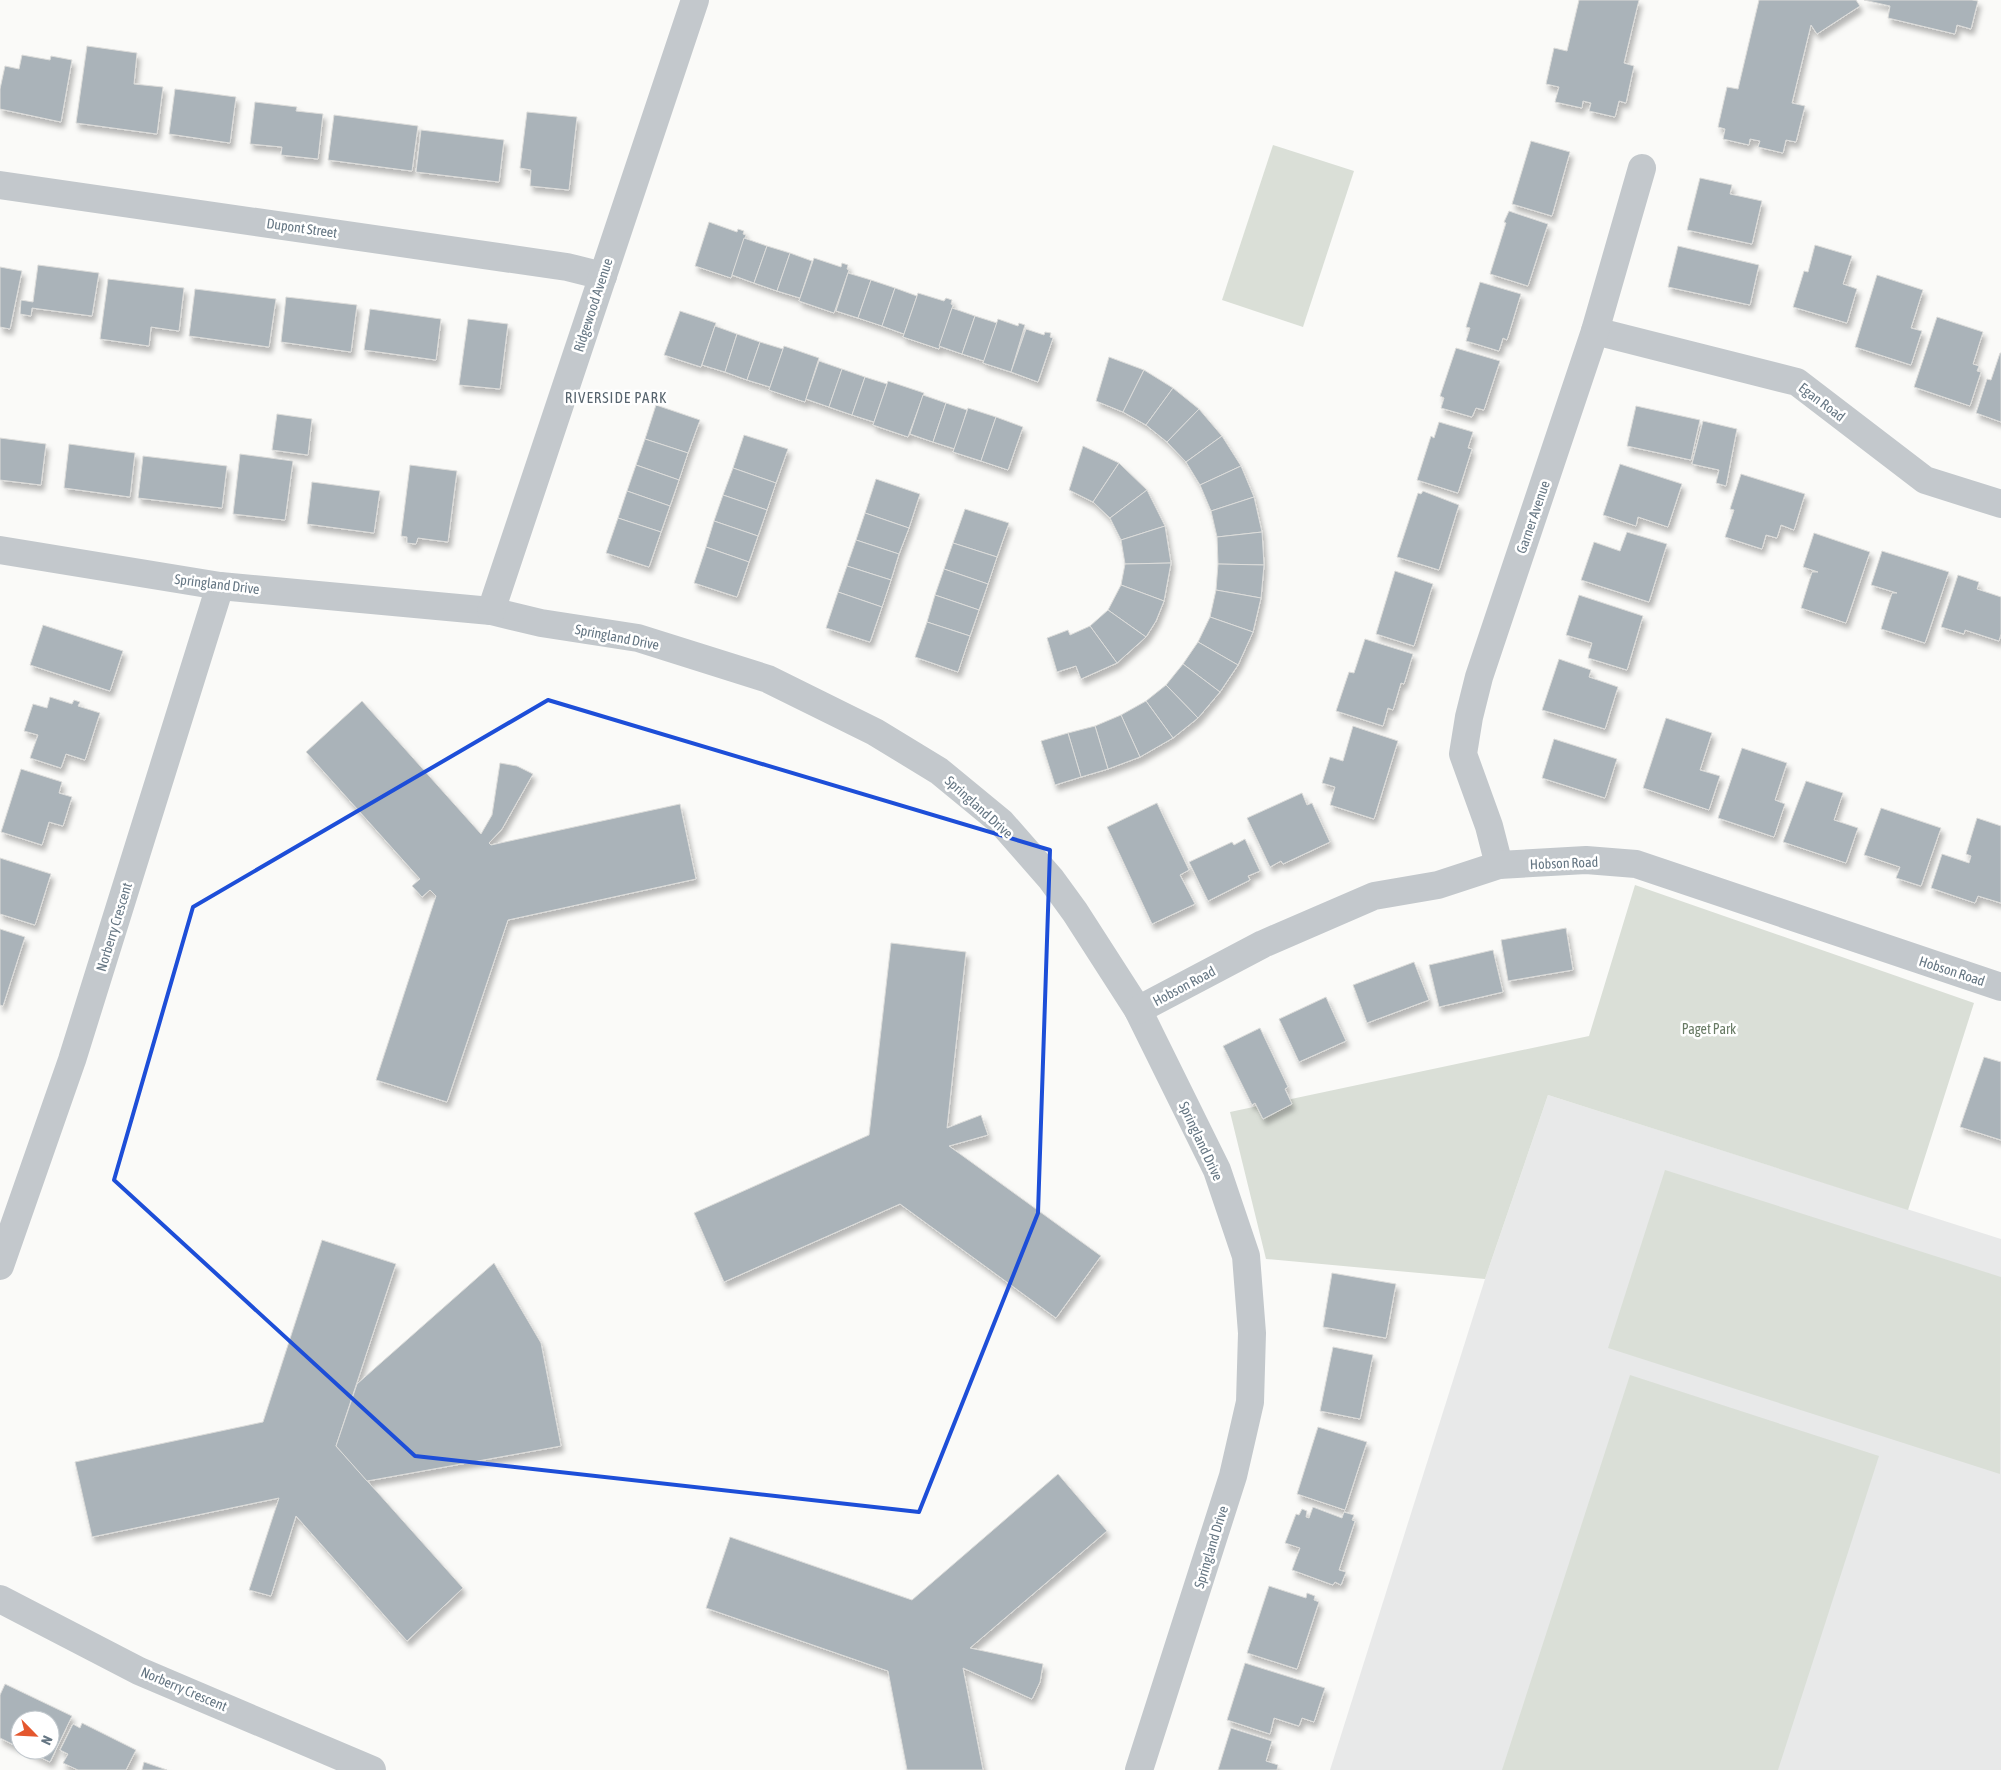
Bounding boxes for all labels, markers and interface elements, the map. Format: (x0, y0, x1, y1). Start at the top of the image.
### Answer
street label: Dupont Street (266, 215, 338, 241)
street label: Ridgewood Avenue (570, 256, 616, 354)
street label: Egan Road (1796, 379, 1848, 425)
district label: RIVERSIDE PARK (565, 389, 667, 406)
street label: Garner Avenue (1513, 478, 1553, 556)
street label: Springland Drive (174, 571, 260, 597)
street label: Springland Drive (574, 621, 660, 653)
street label: Springland Drive (942, 772, 1016, 842)
street label: Hobson Road (1530, 854, 1598, 872)
street label: Norberry Crescent (93, 881, 135, 973)
street label: Hobson Road (1917, 953, 1987, 989)
street label: Hobson Road (1150, 963, 1218, 1009)
park label: Paget Park (1682, 1021, 1736, 1037)
street label: Springland Drive (1176, 1099, 1226, 1183)
street label: Springland Drive (1191, 1504, 1231, 1590)
street label: Norberry Crescent (139, 1664, 229, 1714)
north arrow (10, 1710, 60, 1760)
text: N (38, 1733, 56, 1747)

